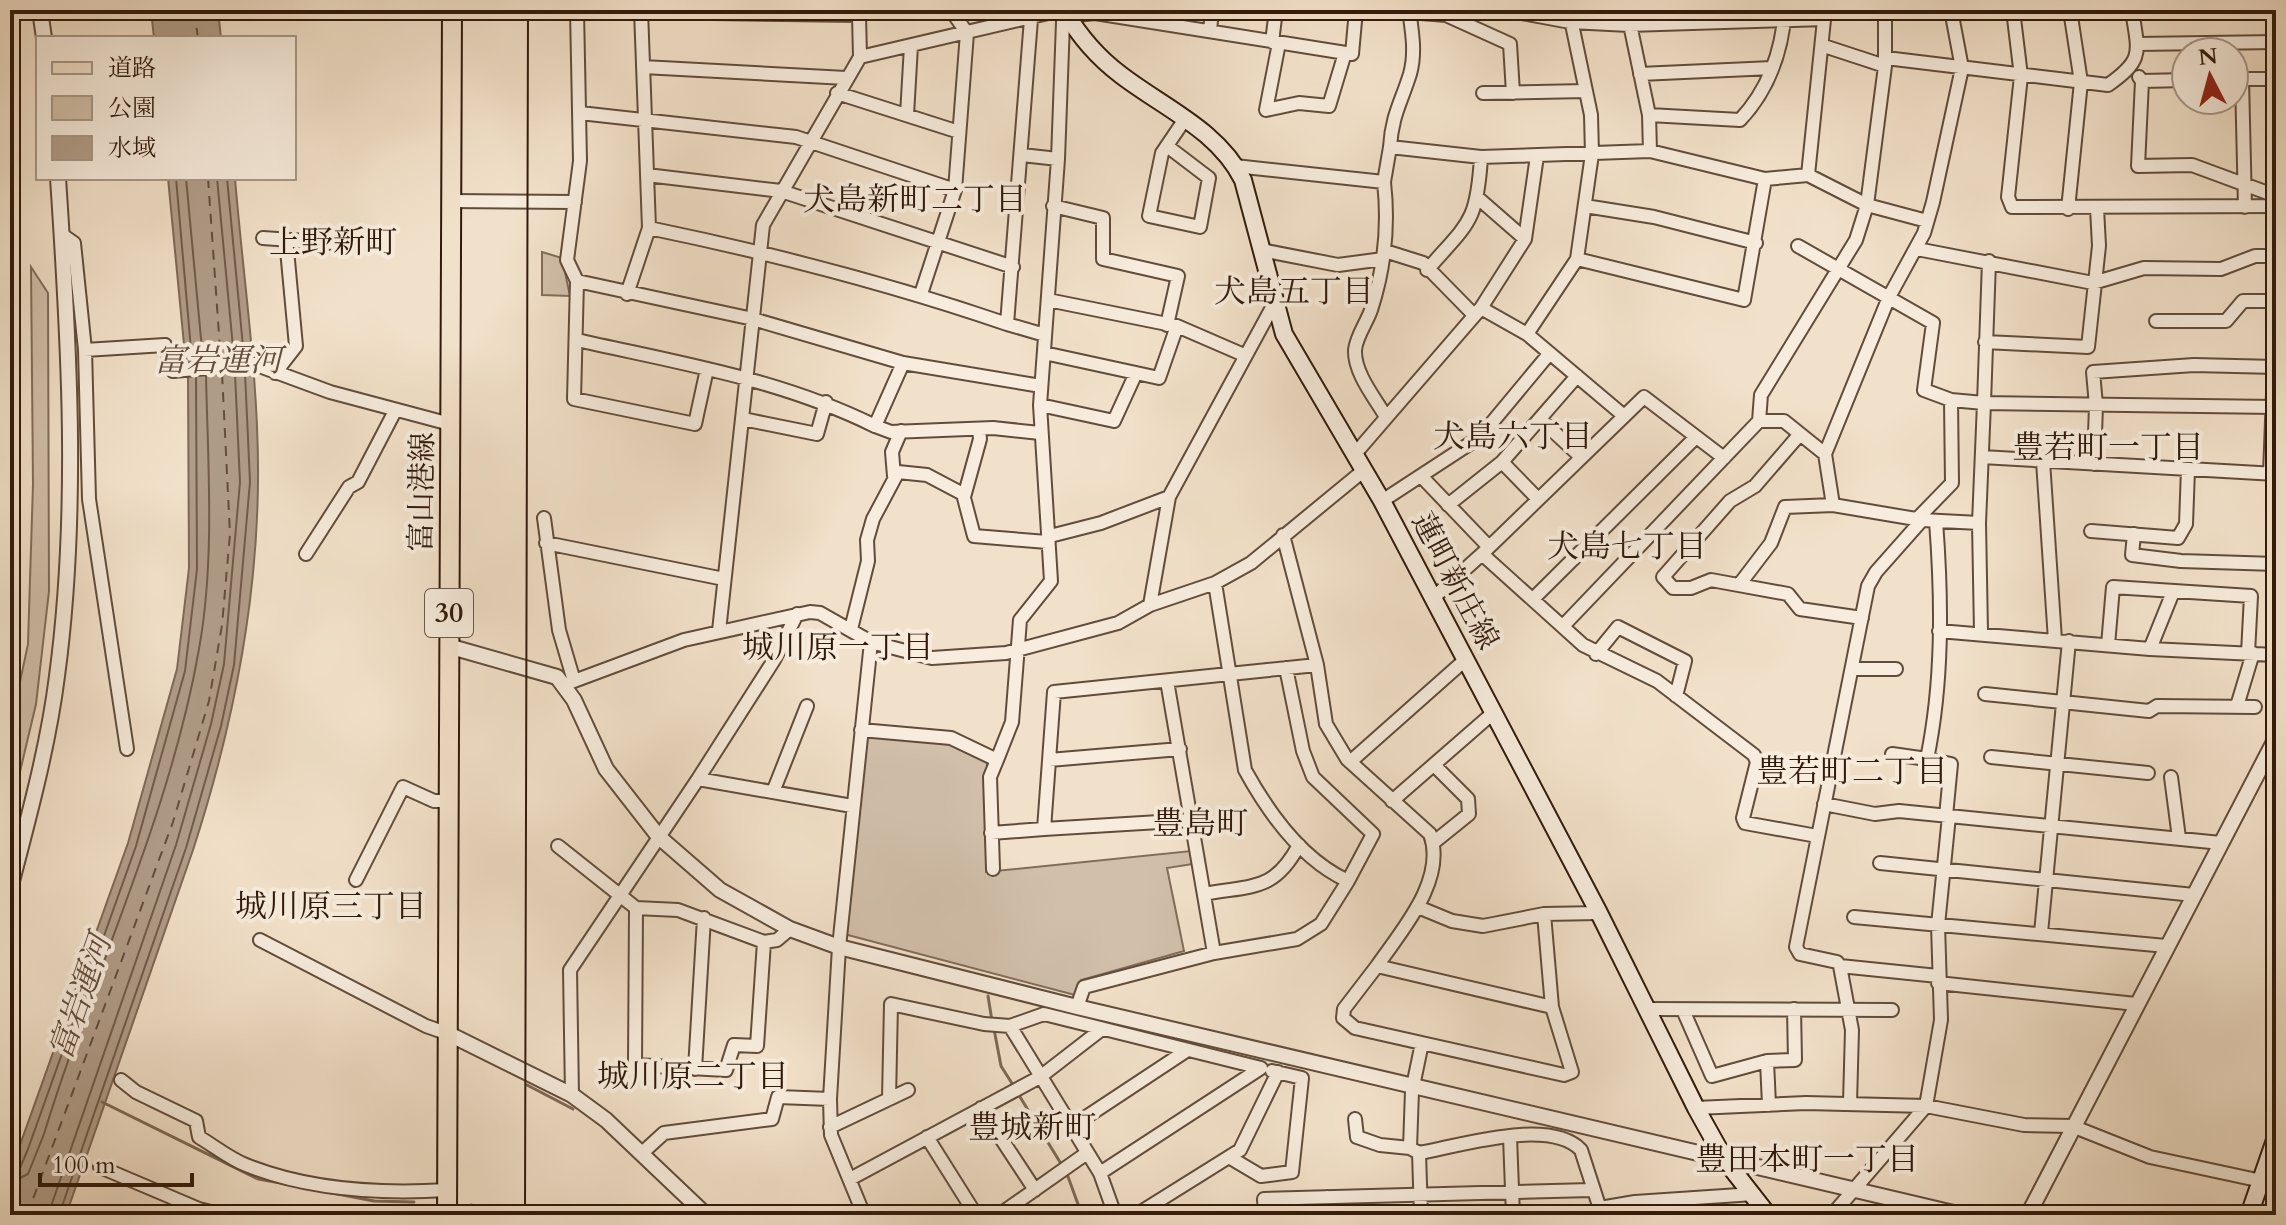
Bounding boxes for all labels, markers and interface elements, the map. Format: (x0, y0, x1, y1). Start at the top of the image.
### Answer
legend (36, 36, 296, 180)
north arrow (2170, 36, 2250, 116)
text: N (2197, 41, 2219, 73)
text: 道路 (108, 52, 156, 85)
text: 公園 (108, 92, 156, 125)
text: 水域 (108, 132, 156, 165)
district label: 犬島新町二丁目 (803, 178, 1027, 222)
district label: 上野新町 (269, 221, 397, 265)
district label: 犬島五丁目 (1214, 270, 1374, 314)
water label: 富岩運河 (154, 339, 287, 383)
district label: 犬島六丁目 (1433, 415, 1593, 459)
district label: 豊若町一丁目 (2012, 426, 2204, 470)
street label: 富山港線 (400, 432, 444, 552)
street label: 蓮町新庄線 (1402, 505, 1508, 657)
district label: 犬島七丁目 (1547, 525, 1707, 569)
road number: 30 (425, 589, 473, 637)
district label: 城川原一丁目 (742, 626, 934, 670)
district label: 豊若町二丁目 (1756, 750, 1948, 794)
district label: 豊島町 (1152, 802, 1248, 846)
district label: 城川原三丁目 (235, 885, 427, 929)
water label: 富岩運河 (39, 925, 124, 1065)
district label: 城川原二丁目 (597, 1055, 789, 1099)
district label: 豊城新町 (968, 1106, 1096, 1150)
scale bar (40, 1137, 192, 1187)
district label: 豊田本町一丁目 (1695, 1138, 1919, 1182)
text: 100 m (52, 1149, 116, 1182)

